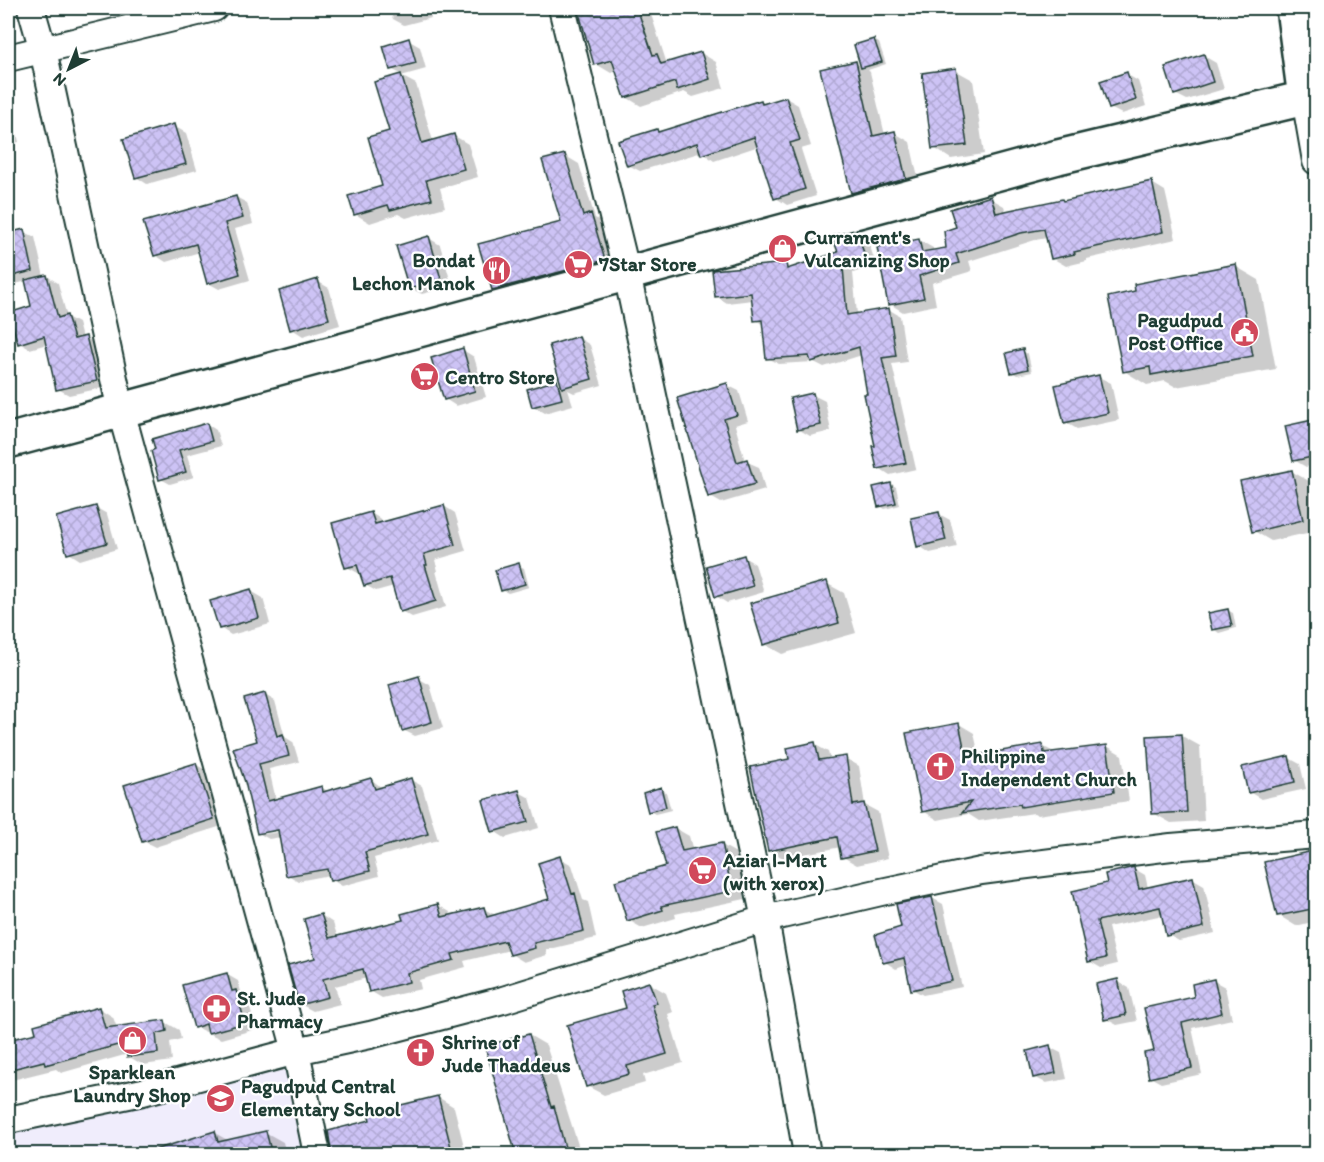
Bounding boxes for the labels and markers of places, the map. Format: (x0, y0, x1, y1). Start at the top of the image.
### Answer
place label: Currament's Vulcanizing Shop (804, 225, 950, 273)
shop icon: Currament's Vulcanizing Shop (767, 232, 799, 264)
place label: Bondat Lechon Manok (352, 248, 476, 295)
supermarket icon: 7Star Store (562, 248, 594, 280)
place label: 7Star Store (598, 252, 697, 276)
restaurant icon: Bondat Lechon Manok (480, 255, 512, 287)
place label: Pagudpud Post Office (1128, 308, 1224, 355)
public building icon: Pagudpud Post Office (1228, 316, 1260, 348)
supermarket icon: Centro Store (408, 361, 440, 393)
place label: Centro Store (445, 365, 555, 389)
place label: Philippine Independent Church (961, 744, 1138, 792)
church icon: Philippine Independent Church (924, 751, 956, 783)
place label: Aziar I-Mart (with xerox) (722, 848, 827, 896)
supermarket icon: Aziar I-Mart (with xerox) (686, 855, 718, 887)
place label: St. Jude Pharmacy (237, 986, 323, 1034)
pharmacy icon: St. Jude Pharmacy (200, 993, 232, 1025)
shop icon: Sparklean Laundry Shop (116, 1025, 148, 1057)
place label: Shrine of Jude Thaddeus (441, 1030, 571, 1077)
church icon: Shrine of Jude Thaddeus (405, 1037, 437, 1069)
place label: Sparklean Laundry Shop (73, 1060, 191, 1108)
place label: Pagudpud Central Elementary School (241, 1074, 401, 1122)
school or university icon: Pagudpud Central Elementary School (204, 1082, 236, 1114)

